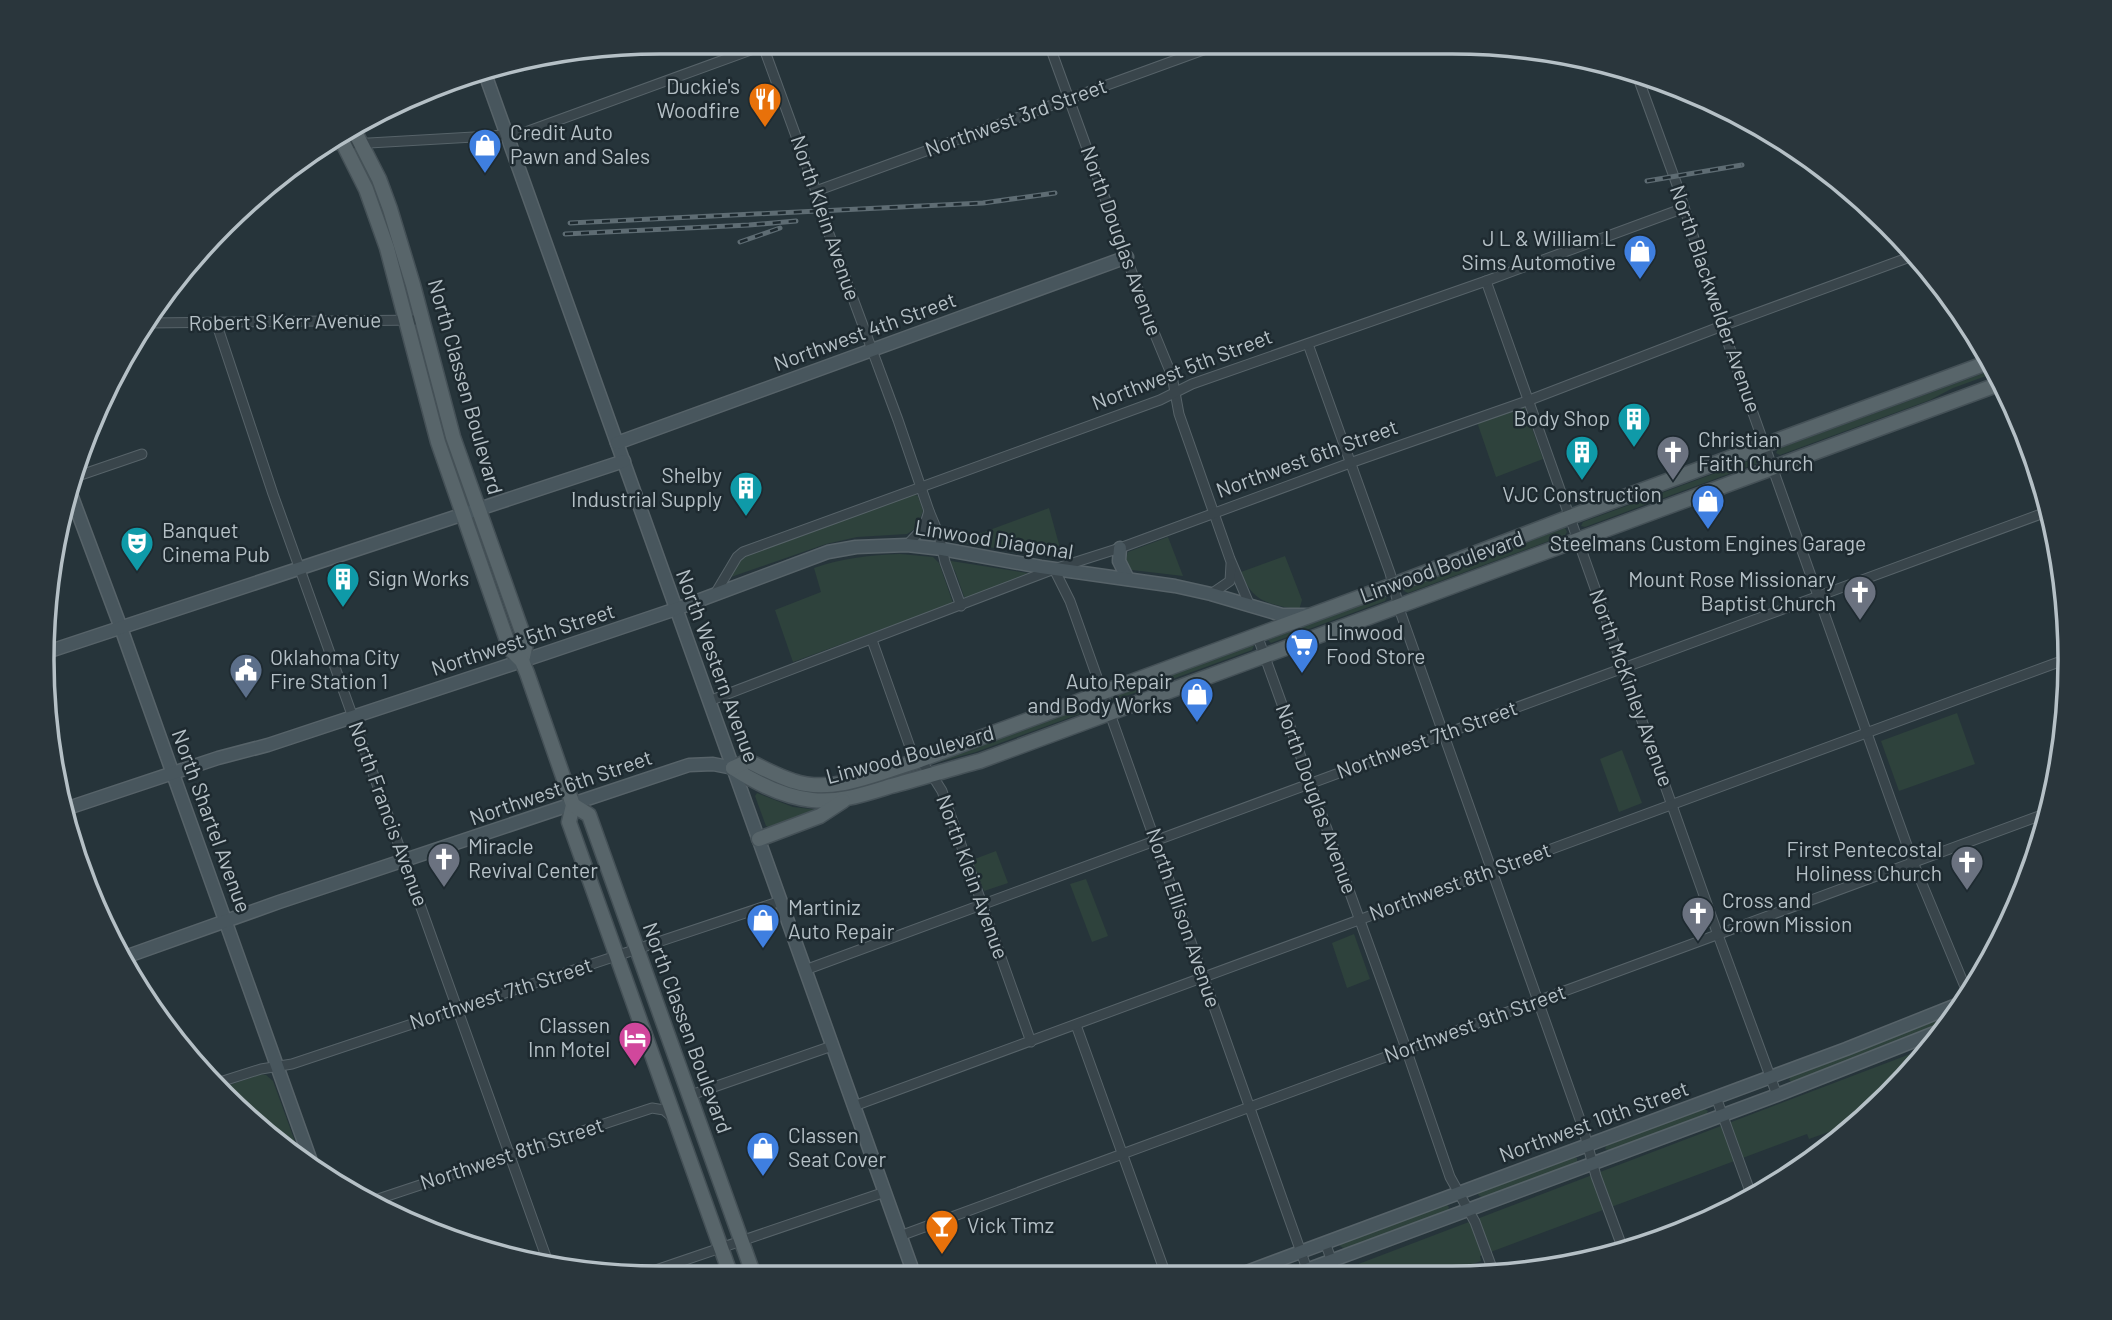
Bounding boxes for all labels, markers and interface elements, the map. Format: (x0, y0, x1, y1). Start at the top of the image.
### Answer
street label: Northwest 3rd Street (921, 72, 1110, 161)
place label: Duckie's Woodfire (657, 73, 740, 122)
restaurant icon: Duckie's Woodfire (746, 80, 784, 129)
place label: Credit Auto Pawn and Sales (510, 119, 650, 168)
shop icon: Credit Auto Pawn and Sales (466, 126, 504, 175)
street label: North Klein Avenue (786, 132, 866, 303)
street label: North Douglas Avenue (1076, 142, 1168, 339)
street label: North Blackwelder Avenue (1666, 181, 1767, 416)
place label: J L & William L Sims Automotive (1462, 225, 1616, 274)
shop icon: J L & William L Sims Automotive (1621, 232, 1659, 281)
street label: North Classen Boulevard (424, 276, 509, 497)
street label: Northwest 4th Street (770, 286, 959, 375)
street label: Robert S Kerr Avenue (188, 306, 382, 335)
street label: Northwest 5th Street (1088, 323, 1275, 415)
building icon: Body Shop (1615, 400, 1653, 449)
place label: Body Shop (1514, 405, 1610, 430)
street label: Northwest 6th Street (1212, 413, 1401, 502)
place label: Christian Faith Church (1698, 426, 1814, 475)
building icon: VJC Construction (1563, 433, 1601, 482)
church icon: Christian Faith Church (1654, 433, 1692, 482)
place label: Shelby Industrial Supply (571, 462, 722, 511)
building icon: Shelby Industrial Supply (727, 469, 765, 518)
place label: VJC Construction (1502, 481, 1662, 506)
shop icon: Steelmans Custom Engines Garage (1689, 482, 1727, 531)
street label: Linwood Diagonal (913, 514, 1075, 563)
place label: Banquet Cinema Pub (162, 517, 270, 566)
theatre icon: Banquet Cinema Pub (118, 524, 156, 573)
street label: Linwood Boulevard (1356, 524, 1527, 607)
place label: Steelmans Custom Engines Garage (1550, 530, 1866, 555)
building icon: Sign Works (324, 560, 362, 609)
place label: Sign Works (368, 565, 469, 590)
street label: North Western Avenue (672, 566, 765, 765)
place label: Mount Rose Missionary Baptist Church (1628, 566, 1836, 615)
church icon: Mount Rose Missionary Baptist Church (1841, 573, 1879, 622)
street label: North McKinley Avenue (1585, 585, 1680, 790)
street label: Northwest 5th Street (428, 597, 617, 680)
place label: Linwood Food Store (1326, 619, 1425, 668)
supermarket icon: Linwood Food Store (1283, 626, 1321, 675)
place label: Oklahoma City Fire Station 1 (270, 644, 400, 693)
public building icon: Oklahoma City Fire Station 1 (227, 651, 265, 700)
place label: Auto Repair and Body Works (1027, 668, 1172, 717)
shop icon: Auto Repair and Body Works (1178, 675, 1216, 724)
street label: Northwest 7th Street (1333, 694, 1520, 783)
street label: North Douglas Avenue (1271, 700, 1363, 897)
street label: North Francis Avenue (344, 717, 435, 909)
street label: Linwood Boulevard (823, 719, 996, 788)
street label: North Shartel Avenue (168, 725, 257, 916)
street label: Northwest 6th Street (466, 744, 655, 830)
street label: North Klein Avenue (932, 791, 1015, 962)
street label: North Ellison Avenue (1142, 824, 1227, 1011)
place label: Miracle Revival Center (468, 833, 598, 882)
street label: Northwest 8th Street (1365, 836, 1554, 925)
place label: First Pentecostal Holiness Church (1787, 836, 1942, 885)
church icon: Miracle Revival Center (425, 840, 463, 889)
church icon: First Pentecostal Holiness Church (1948, 843, 1986, 892)
place label: Cross and Crown Mission (1722, 887, 1852, 936)
place label: Martiniz Auto Repair (788, 894, 895, 943)
church icon: Cross and Crown Mission (1679, 894, 1717, 943)
shop icon: Martiniz Auto Repair (744, 901, 782, 950)
street label: North Classen Boulevard (639, 919, 738, 1136)
street label: Northwest 7th Street (406, 951, 595, 1034)
street label: Northwest 9th Street (1380, 978, 1569, 1067)
place label: Classen Inn Motel (528, 1012, 610, 1061)
hotel icon: Classen Inn Motel (616, 1019, 654, 1068)
street label: Northwest 10th Street (1495, 1075, 1692, 1167)
street label: Northwest 8th Street (417, 1111, 606, 1194)
place label: Classen Seat Cover (788, 1122, 886, 1171)
shop icon: Classen Seat Cover (744, 1129, 782, 1178)
bar icon: Vick Timz (923, 1207, 961, 1256)
place label: Vick Timz (967, 1212, 1054, 1237)

